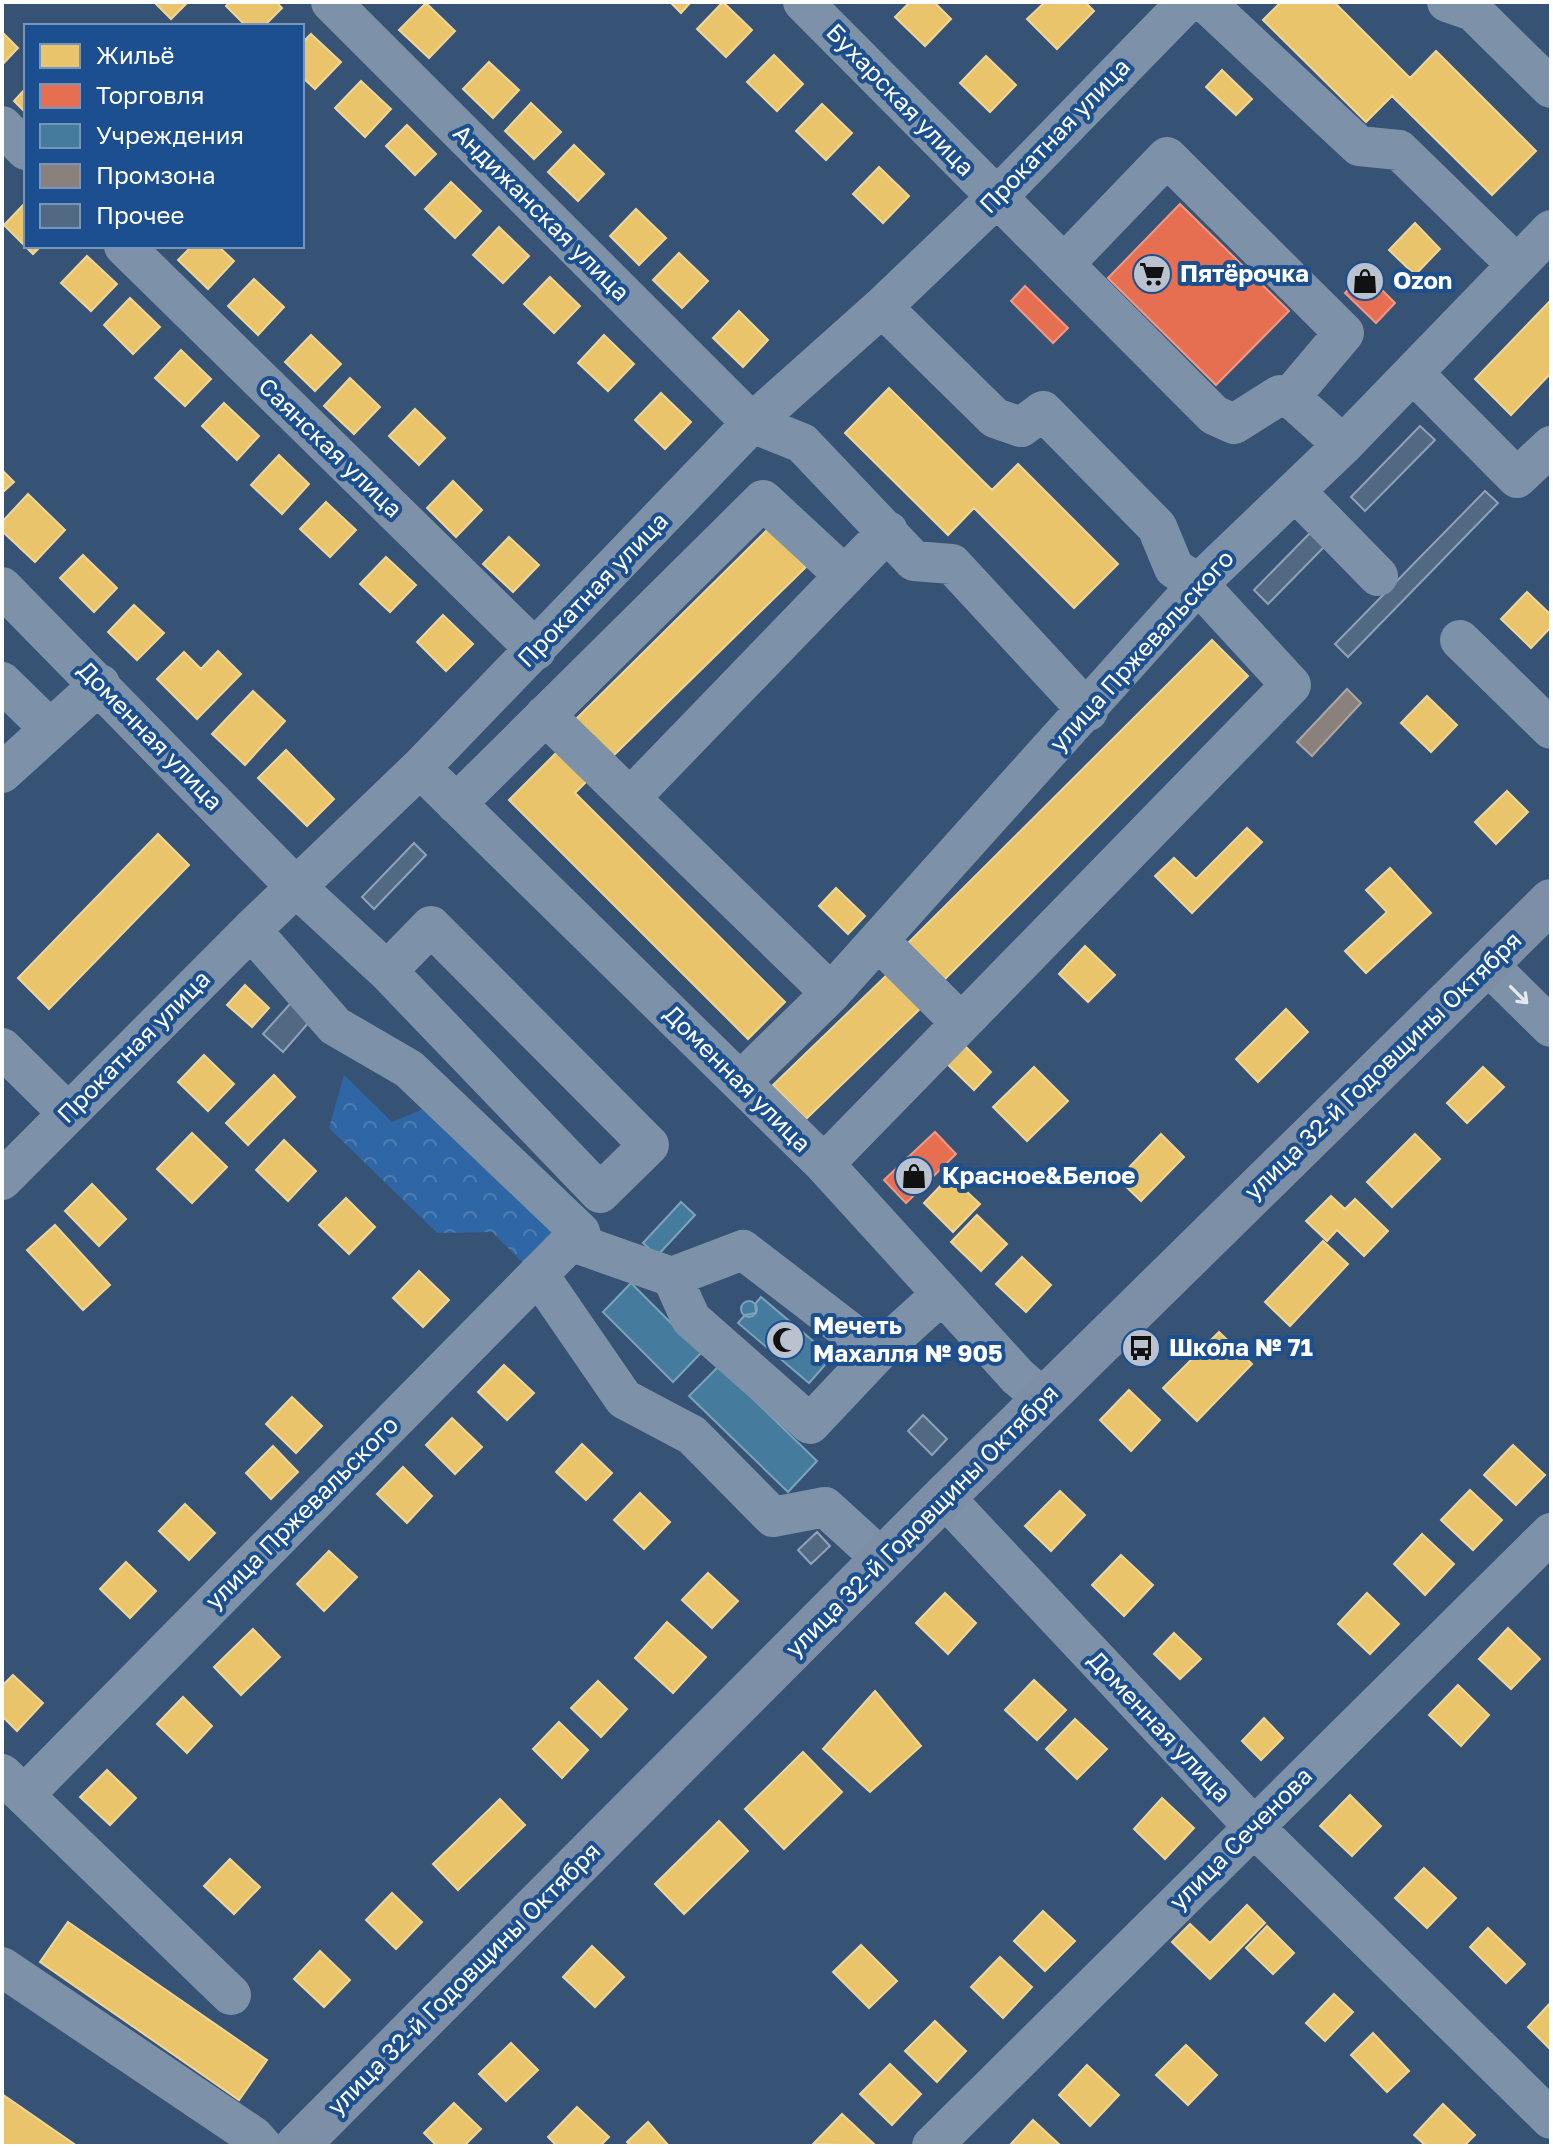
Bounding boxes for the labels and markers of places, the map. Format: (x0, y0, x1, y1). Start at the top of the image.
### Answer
supermarket icon: Пятёрочка (1131, 253, 1173, 295)
place label: Пятёрочка (1180, 258, 1309, 287)
shop icon: Ozon (1344, 260, 1386, 302)
place label: Ozon (1393, 265, 1452, 294)
shop icon: Красное&Белое (893, 1155, 935, 1197)
place label: Красное&Белое (942, 1160, 1135, 1189)
place label: Мечеть Махалля № 905 (813, 1310, 1003, 1367)
mosque icon: Мечеть Махалля № 905 (764, 1319, 806, 1361)
bus stop icon: Школа № 71 (1120, 1327, 1162, 1369)
place label: Школа № 71 (1169, 1332, 1313, 1361)

